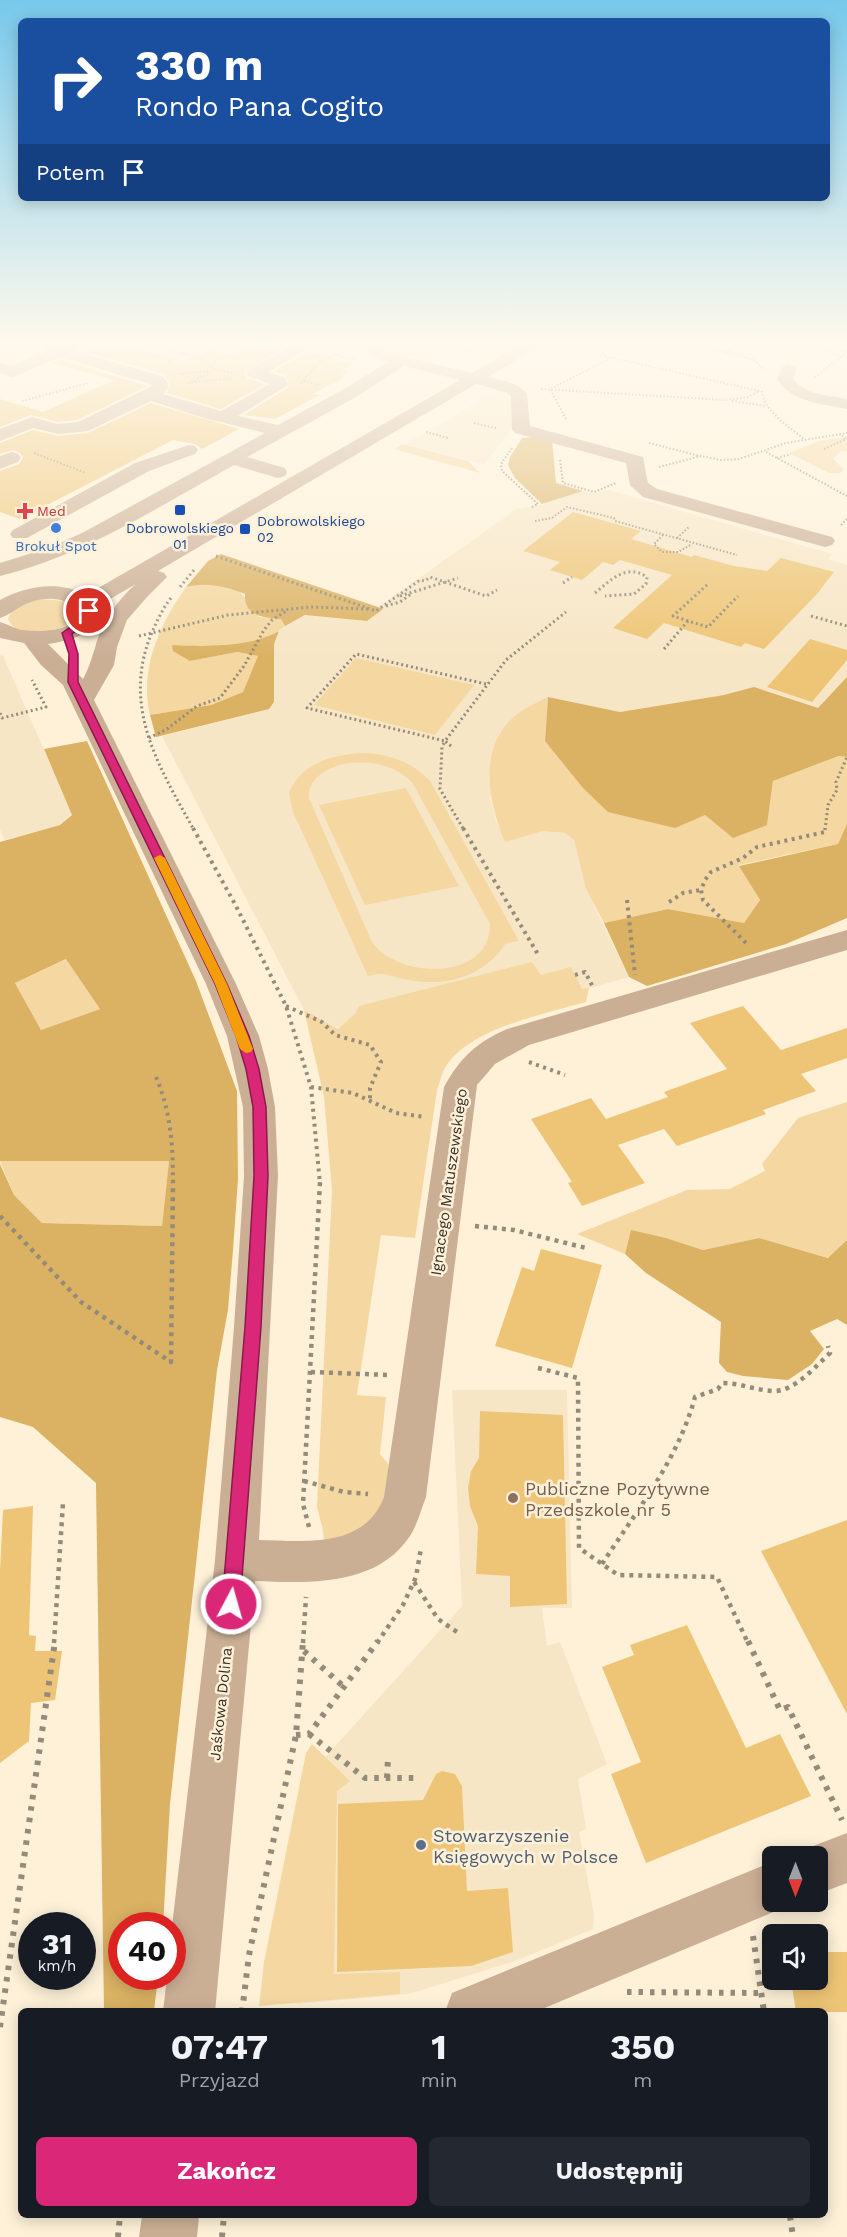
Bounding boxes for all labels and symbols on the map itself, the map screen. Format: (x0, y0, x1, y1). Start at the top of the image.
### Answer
place label: Med (37, 503, 66, 519)
marker: Dobrowolskiego 01 (173, 503, 187, 517)
marker: Med (18, 504, 32, 518)
place label: Dobrowolskiego 02 (257, 513, 365, 545)
place label: Dobrowolskiego 01 (126, 520, 234, 552)
marker: Brokuł Spot (49, 521, 63, 535)
marker: Dobrowolskiego 02 (238, 522, 252, 536)
place label: Brokuł Spot (15, 538, 97, 554)
pin (63, 585, 114, 636)
street label: Ignacego Matuszewskiego (427, 1088, 471, 1276)
place label: Publiczne Pozytywne Przedszkole nr 5 (525, 1478, 710, 1520)
marker: Publiczne Pozytywne Przedszkole nr 5 (506, 1491, 520, 1505)
position arrow (199, 1572, 263, 1636)
street label: Jaśkowa Dolina (206, 1646, 236, 1761)
place label: Stowarzyszenie Księgowych w Polsce (433, 1825, 618, 1867)
marker: Stowarzyszenie Księgowych w Polsce (414, 1838, 428, 1852)
north arrow (762, 1846, 828, 1912)
speed limit sign: 40 (108, 1912, 186, 1990)

